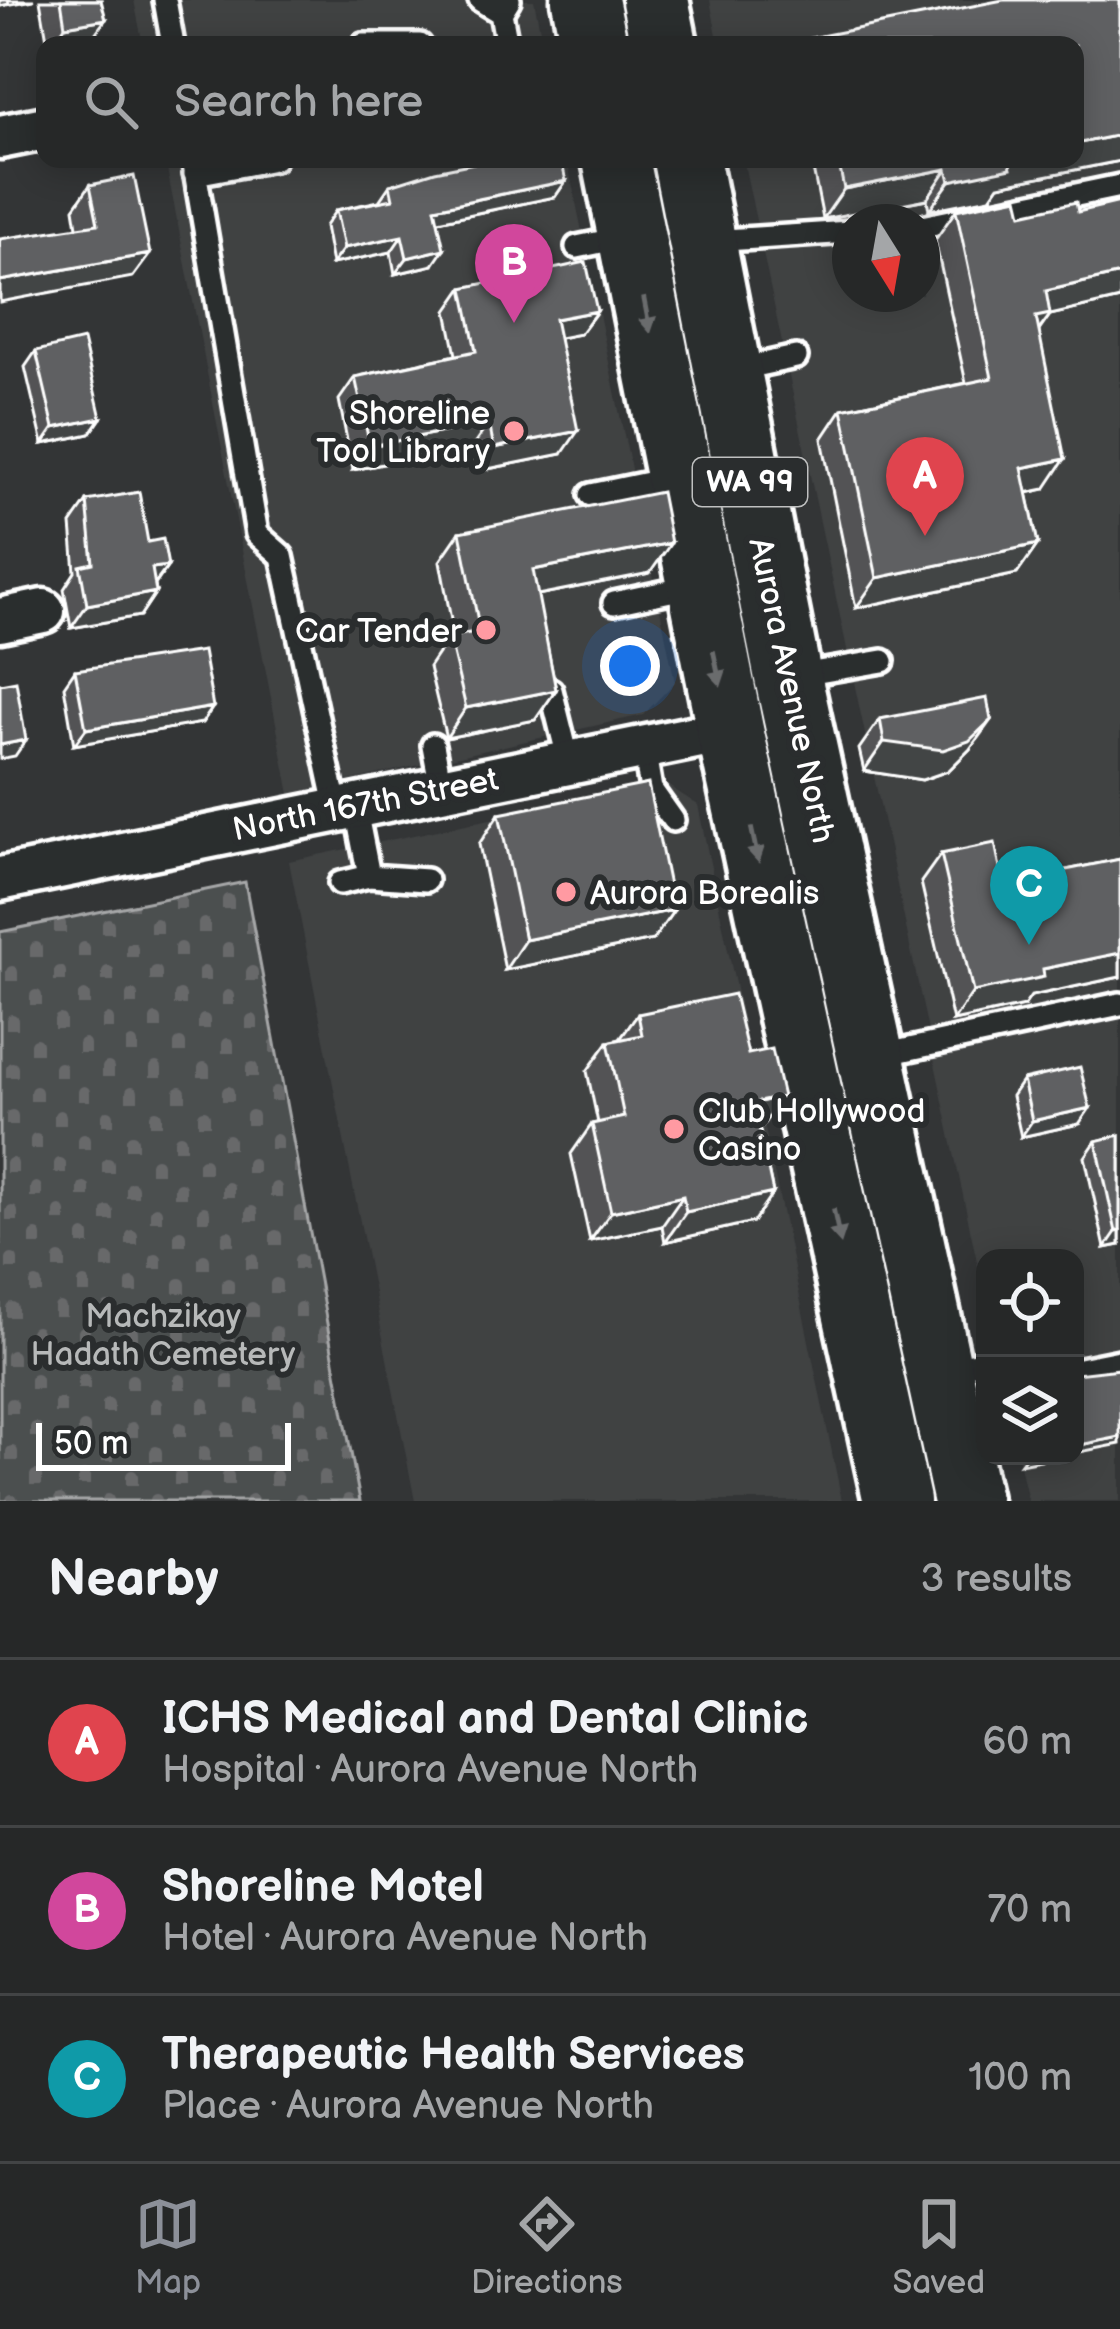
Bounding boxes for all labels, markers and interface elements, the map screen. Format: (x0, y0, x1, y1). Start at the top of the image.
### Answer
search box (36, 36, 1084, 168)
icon: search (78, 69, 144, 135)
text: Search here (174, 75, 423, 130)
north arrow (832, 204, 940, 312)
pin: B (475, 224, 553, 323)
one-way arrow (638, 297, 657, 334)
place label: Shoreline Tool Library (316, 394, 490, 472)
marker: Shoreline Tool Library (501, 418, 527, 444)
pin: A (886, 437, 964, 536)
road number: WA 99 (693, 458, 807, 506)
street label: Aurora Avenue North (739, 534, 843, 847)
place label: Car Tender (295, 612, 463, 652)
marker: Car Tender (473, 617, 499, 643)
your location (600, 636, 660, 696)
one-way arrow (709, 650, 728, 688)
street label: North 167th Street (229, 760, 501, 850)
one-way arrow (746, 826, 765, 864)
pin: C (990, 846, 1068, 945)
place label: Aurora Borealis (590, 874, 819, 914)
marker: Aurora Borealis (553, 879, 579, 905)
place label: Club Hollywood Casino (698, 1092, 926, 1170)
marker: Club Hollywood Casino (661, 1116, 687, 1142)
one-way arrow (828, 1207, 847, 1245)
map controls (976, 1249, 1084, 1465)
button: locate (976, 1249, 1084, 1357)
park label: Machzikay Hadath Cemetery (31, 1297, 295, 1375)
button: layers (976, 1357, 1084, 1465)
scale bar (36, 1417, 291, 1470)
text: 50 m (54, 1424, 129, 1464)
text: Nearby (48, 1549, 219, 1610)
text: 3 results (920, 1556, 1072, 1603)
text: ICHS Medical and Dental Clinic (162, 1692, 808, 1747)
text: A (75, 1719, 99, 1766)
text: 60 m (982, 1719, 1072, 1766)
text: Hospital · Aurora Avenue North (162, 1747, 698, 1794)
text: Shoreline Motel (162, 1860, 484, 1915)
text: B (73, 1887, 101, 1934)
text: 70 m (987, 1887, 1072, 1934)
text: Hotel · Aurora Avenue North (162, 1915, 648, 1962)
text: Therapeutic Health Services (162, 2028, 745, 2083)
text: C (73, 2055, 101, 2102)
text: 100 m (968, 2055, 1072, 2102)
text: Place · Aurora Avenue North (162, 2083, 654, 2130)
tab: Map (135, 2191, 201, 2303)
tab: Directions (471, 2191, 623, 2303)
tab: Saved (892, 2191, 985, 2303)

